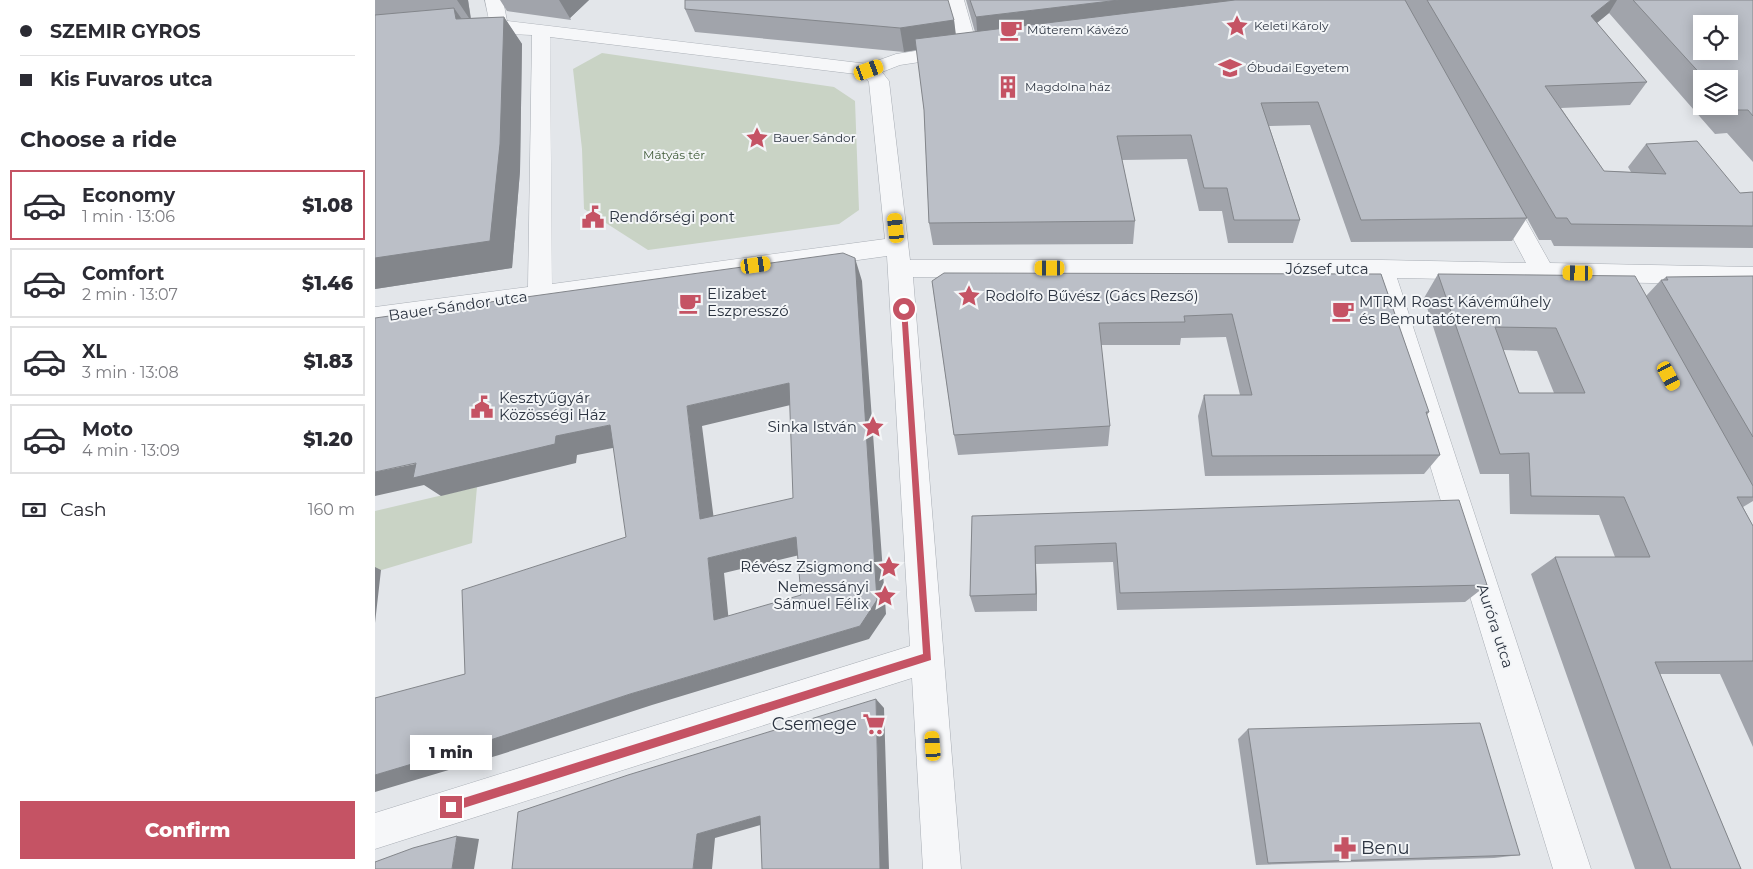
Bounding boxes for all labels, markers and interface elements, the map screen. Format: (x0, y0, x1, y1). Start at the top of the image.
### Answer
place icon: Keleti Károly (1224, 13, 1250, 39)
map controls (1693, 15, 1738, 115)
button: locate (1693, 15, 1738, 60)
cafe icon: Műterem Kávézó (998, 17, 1024, 43)
place label: Keleti Károly (1254, 18, 1329, 33)
text: SZEMIR GYROS (50, 20, 201, 43)
place label: Műterem Kávézó (1027, 22, 1129, 37)
school or university icon: Óbudai Egyetem (1217, 55, 1243, 81)
car (852, 58, 885, 82)
place label: Óbudai Egyetem (1247, 60, 1349, 75)
text: Kis Fuvaros utca (50, 68, 213, 91)
button: layers (1693, 70, 1738, 115)
building icon: Magdolna ház (995, 74, 1021, 100)
place label: Magdolna ház (1025, 79, 1110, 94)
place icon: Bauer Sándor (744, 125, 770, 151)
text: Choose a ride (20, 126, 177, 153)
place label: Bauer Sándor (773, 130, 856, 145)
park label: Mátyás tér (643, 147, 705, 162)
icon: car (22, 183, 67, 228)
text: Economy (82, 184, 175, 207)
text: $1.08 (302, 194, 353, 217)
public building icon: Rendőrségi pont (580, 204, 606, 230)
text: 1 min · 13:06 (82, 207, 175, 226)
place label: Rendőrségi pont (609, 207, 735, 226)
car (886, 212, 905, 244)
car (740, 255, 771, 275)
street label: József utca (1284, 259, 1369, 278)
icon: car (22, 261, 67, 306)
car (1035, 261, 1065, 276)
text: Comfort (82, 262, 164, 285)
car (1562, 265, 1593, 281)
text: $1.46 (302, 272, 353, 295)
place icon: Rodolfo Bűvész (Gács Rezső) (956, 283, 982, 309)
place label: Elizabet Eszpresszó (707, 284, 789, 320)
text: 2 min · 13:07 (82, 285, 178, 304)
street label: Bauer Sándor utca (387, 286, 529, 325)
place label: Rodolfo Bűvész (Gács Rezső) (985, 286, 1199, 305)
cafe icon: Elizabet Eszpresszó (677, 290, 703, 316)
place label: MTRM Roast Kávéműhely és Bemutatóterem (1359, 292, 1552, 328)
route start (893, 298, 915, 320)
cafe icon: MTRM Roast Kávéműhely és Bemutatóterem (1330, 298, 1356, 324)
icon: car (22, 339, 67, 384)
text: XL (82, 340, 107, 363)
text: $1.83 (303, 350, 353, 373)
car (1655, 359, 1682, 393)
text: 3 min · 13:08 (82, 363, 179, 382)
place label: Kesztyűgyár Közösségi Ház (499, 388, 607, 424)
public building icon: Kesztyűgyár Közösségi Ház (469, 394, 495, 420)
place icon: Sinka István (860, 414, 886, 440)
icon: car (22, 417, 67, 462)
place label: Sinka István (767, 417, 857, 436)
text: Moto (82, 418, 133, 441)
text: $1.20 (303, 428, 353, 451)
text: 4 min · 13:09 (82, 441, 180, 460)
icon: cash (20, 496, 48, 524)
text: Cash (60, 498, 107, 521)
text: 160 m (308, 500, 355, 519)
place icon: Révész Zsigmond (876, 554, 902, 580)
place label: Révész Zsigmond (740, 557, 873, 576)
place label: Nemessányi Sámuel Félix (774, 577, 869, 613)
street label: Auróra utca (1473, 581, 1518, 670)
place icon: Nemessányi Sámuel Félix (872, 583, 898, 609)
supermarket icon: Csemege (861, 711, 887, 737)
place label: Csemege (772, 713, 857, 735)
car (924, 731, 941, 761)
callout: 1 min (410, 734, 492, 770)
text: 1 min (429, 743, 473, 762)
route end (440, 796, 462, 818)
button: Confirm (20, 801, 355, 859)
pharmacy icon: Benu (1332, 835, 1358, 861)
place label: Benu (1361, 837, 1410, 859)

